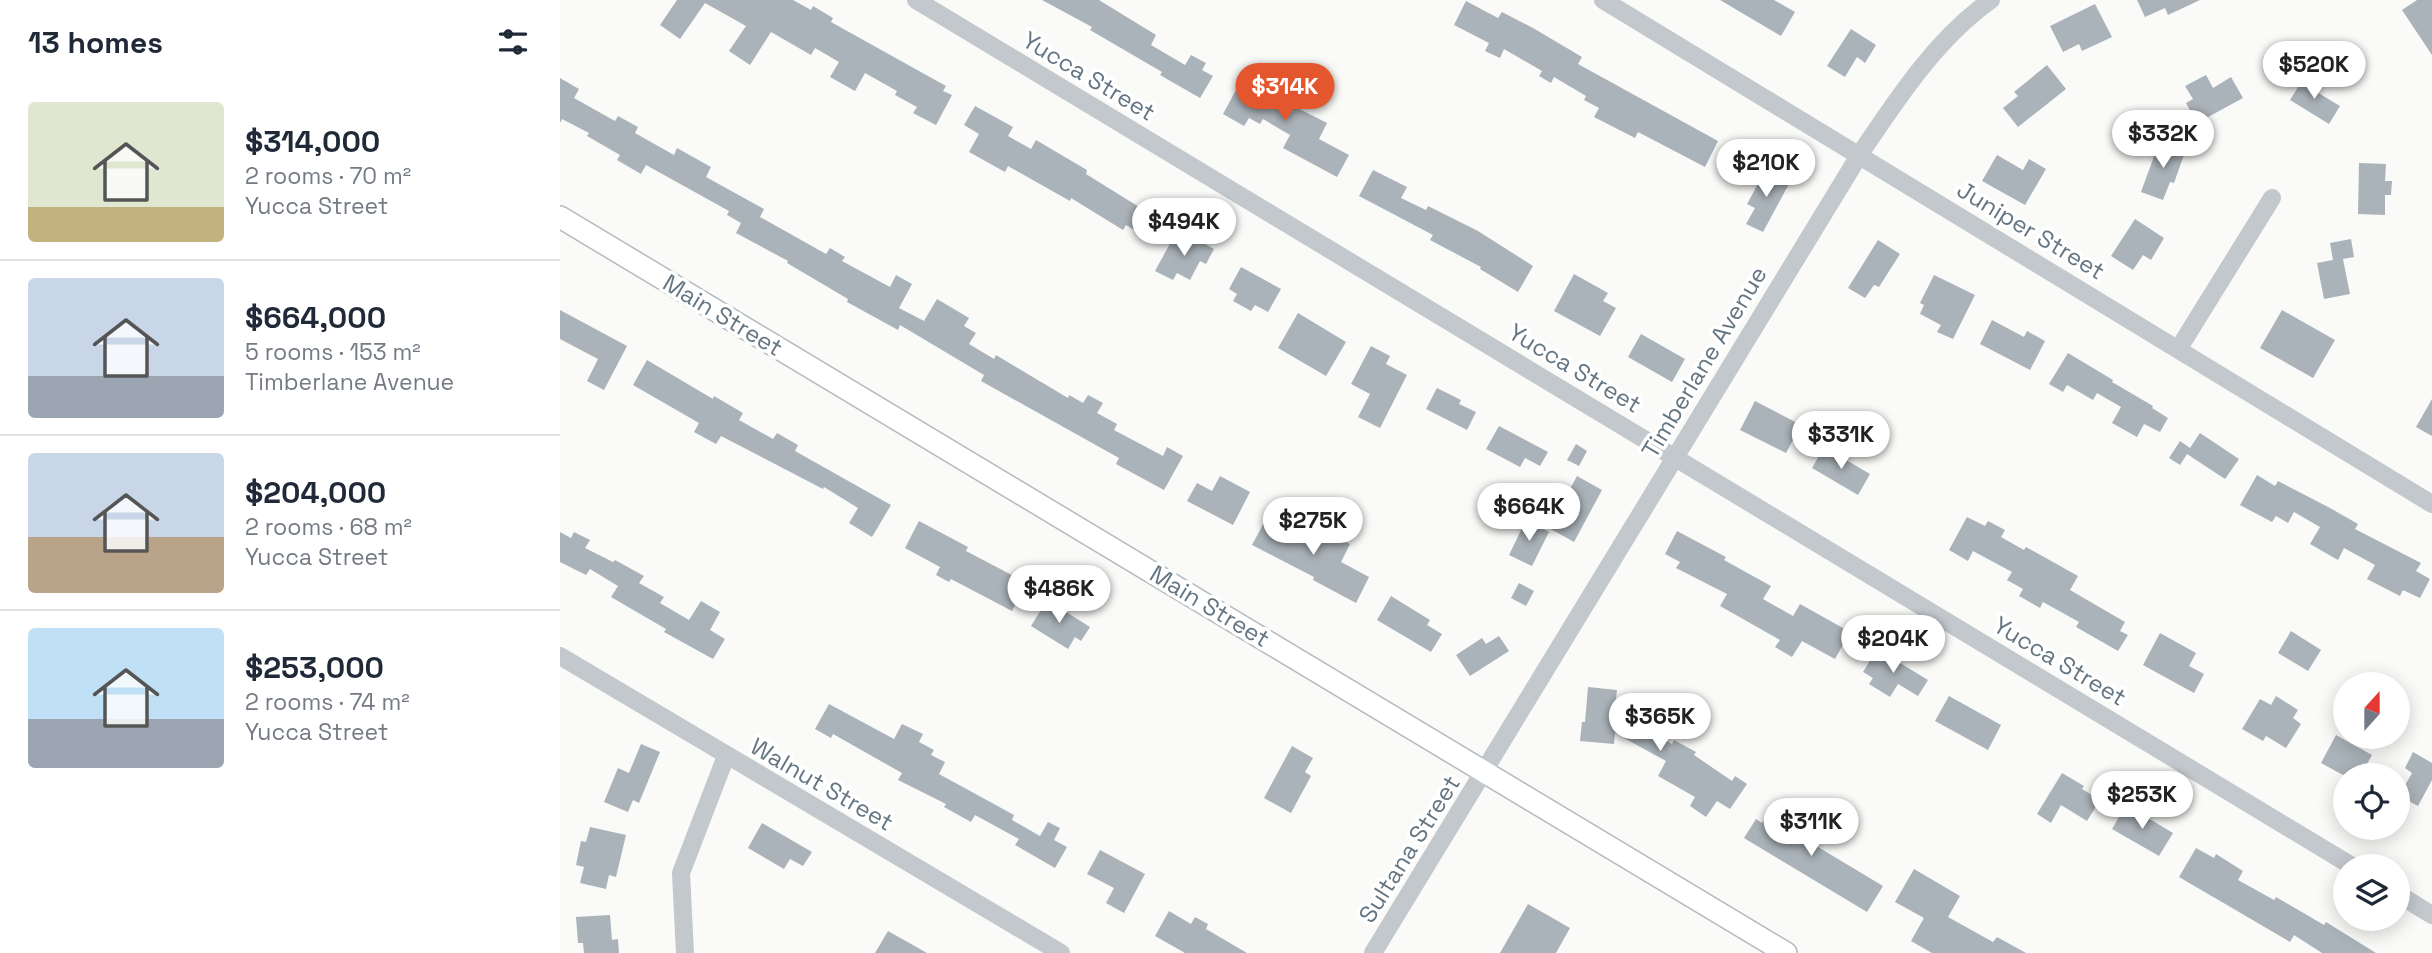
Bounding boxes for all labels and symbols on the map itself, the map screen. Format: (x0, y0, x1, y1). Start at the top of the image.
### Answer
street label: Yucca Street (1017, 24, 1161, 128)
pin: $520K (2265, 42, 2363, 101)
pin: $314K (1236, 64, 1334, 123)
pin: $332K (2114, 110, 2212, 170)
pin: $210K (1717, 140, 1815, 199)
street label: Juniper Street (1951, 174, 2111, 286)
pin: $494K (1135, 198, 1233, 258)
street label: Timberlane Avenue (1634, 260, 1774, 464)
street label: Main Street (657, 267, 789, 363)
street label: Yucca Street (1503, 316, 1647, 420)
pin: $331K (1792, 412, 1890, 471)
pin: $664K (1480, 484, 1578, 543)
pin: $275K (1264, 498, 1362, 557)
street label: Main Street (1144, 558, 1276, 654)
pin: $486K (1010, 566, 1108, 625)
street label: Yucca Street (1988, 609, 2132, 713)
pin: $204K (1844, 616, 1942, 675)
north arrow (2333, 672, 2410, 749)
pin: $365K (1611, 694, 1709, 753)
street label: Walnut Street (745, 731, 899, 837)
street label: Sultana Street (1351, 770, 1467, 928)
pin: $253K (2093, 772, 2191, 831)
pin: $311K (1762, 798, 1860, 858)

